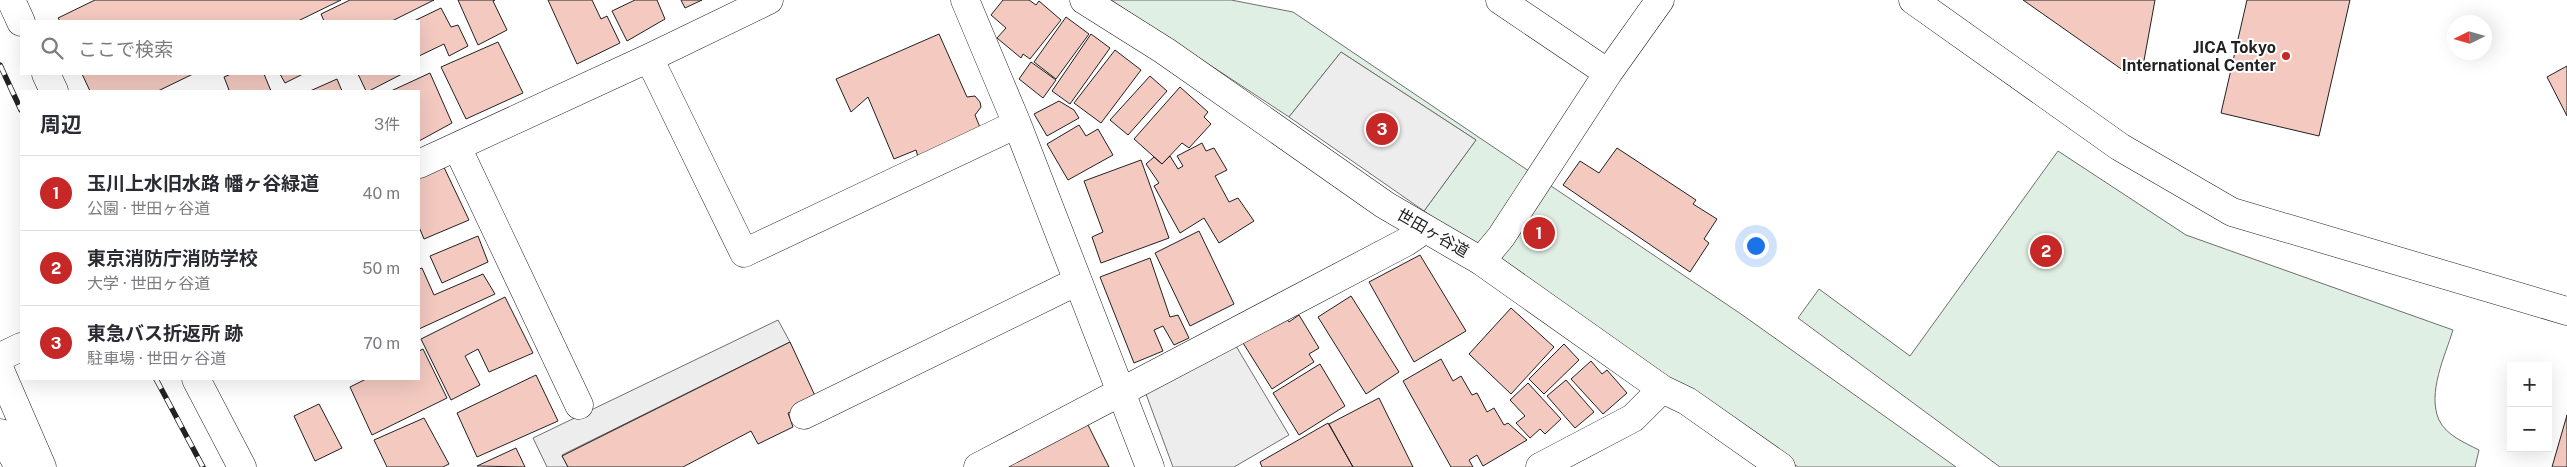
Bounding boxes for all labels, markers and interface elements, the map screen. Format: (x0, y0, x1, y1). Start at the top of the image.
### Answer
north arrow (2447, 15, 2492, 60)
search box (20, 20, 420, 75)
icon: search (38, 34, 66, 62)
text: ここで検索 (78, 38, 173, 60)
place label: JICA Tokyo International Center (2122, 38, 2276, 75)
marker: JICA Tokyo International Center (2280, 50, 2292, 62)
pin: 3 (1366, 110, 1398, 148)
text: 周辺 (40, 112, 82, 137)
text: 3件 (374, 115, 400, 134)
text: 玉川上水旧水路 幡ヶ谷緑道 (87, 172, 319, 194)
text: 1 (53, 184, 59, 203)
text: 40 m (362, 184, 400, 203)
text: 公園 · 世田ヶ谷道 (87, 199, 210, 218)
street label: 世田ヶ谷道 (1394, 205, 1472, 261)
pin: 1 (1523, 214, 1555, 252)
pin: 2 (2030, 232, 2062, 270)
your location (1743, 233, 1769, 259)
text: 東京消防庁消防学校 (87, 247, 258, 269)
text: 2 (51, 259, 61, 278)
text: 50 m (362, 259, 400, 278)
text: 大学 · 世田ヶ谷道 (87, 274, 210, 293)
text: 東急バス折返所 跡 (87, 322, 243, 344)
text: 3 (51, 334, 61, 353)
text: 70 m (363, 334, 400, 353)
text: 駐車場 · 世田ヶ谷道 (87, 349, 226, 368)
map controls (2507, 362, 2552, 452)
button: + (2507, 362, 2552, 407)
button: − (2507, 407, 2552, 452)

